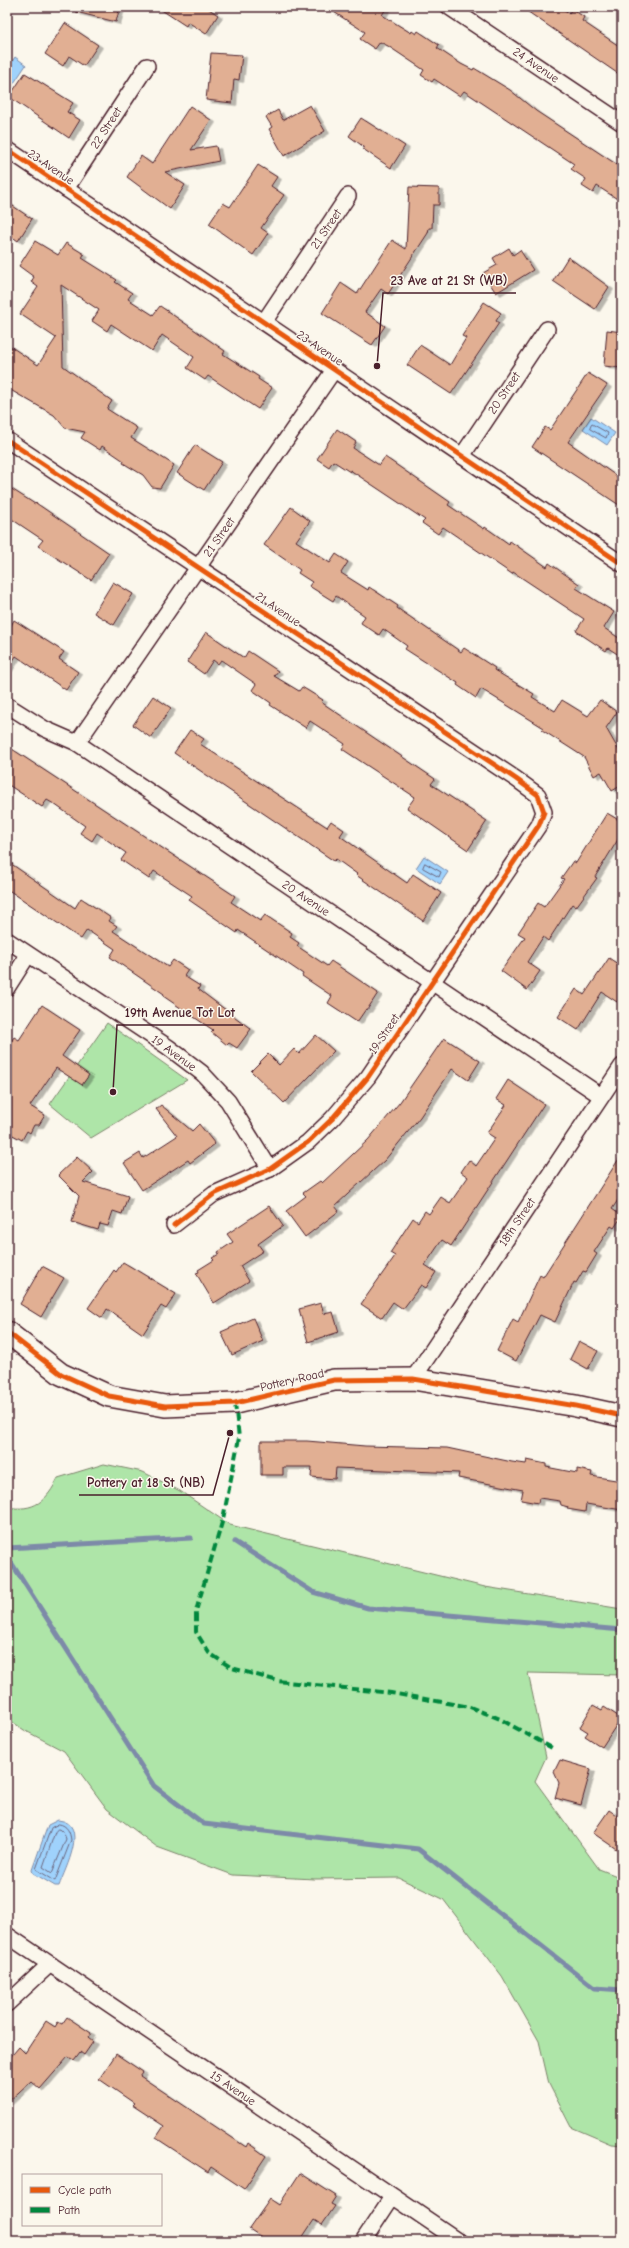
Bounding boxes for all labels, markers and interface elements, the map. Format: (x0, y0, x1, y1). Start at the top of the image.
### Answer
street label: 24 Avenue (510, 44, 562, 86)
street label: 22 Street (87, 104, 125, 151)
street label: 23 Avenue (25, 146, 77, 188)
street label: 21 Street (308, 206, 345, 252)
callout: 23 Ave at 21 St (WB) (383, 268, 516, 293)
text: 23 Ave at 21 St (WB) (391, 273, 507, 288)
street label: 23 Avenue (294, 327, 346, 369)
street label: 20 Street (485, 369, 523, 417)
street label: 21 Street (200, 514, 238, 559)
street label: 21 Avenue (253, 589, 303, 629)
street label: 20 Avenue (280, 877, 332, 919)
callout: 19th Avenue Tot Lot (117, 1000, 243, 1025)
text: 19th Avenue Tot Lot (125, 1005, 236, 1020)
street label: 19 Street (366, 1011, 403, 1057)
street label: 19 Avenue (149, 1032, 199, 1074)
street label: 18th Street (496, 1195, 538, 1249)
street label: Pottery Road (259, 1366, 325, 1394)
callout: Pottery at 18 St (NB) (79, 1470, 213, 1495)
text: Pottery at 18 St (NB) (87, 1475, 205, 1490)
street label: 15 Avenue (208, 2068, 258, 2108)
legend (22, 2174, 162, 2226)
text: Cycle path (58, 2183, 111, 2197)
text: Path (58, 2203, 80, 2217)

